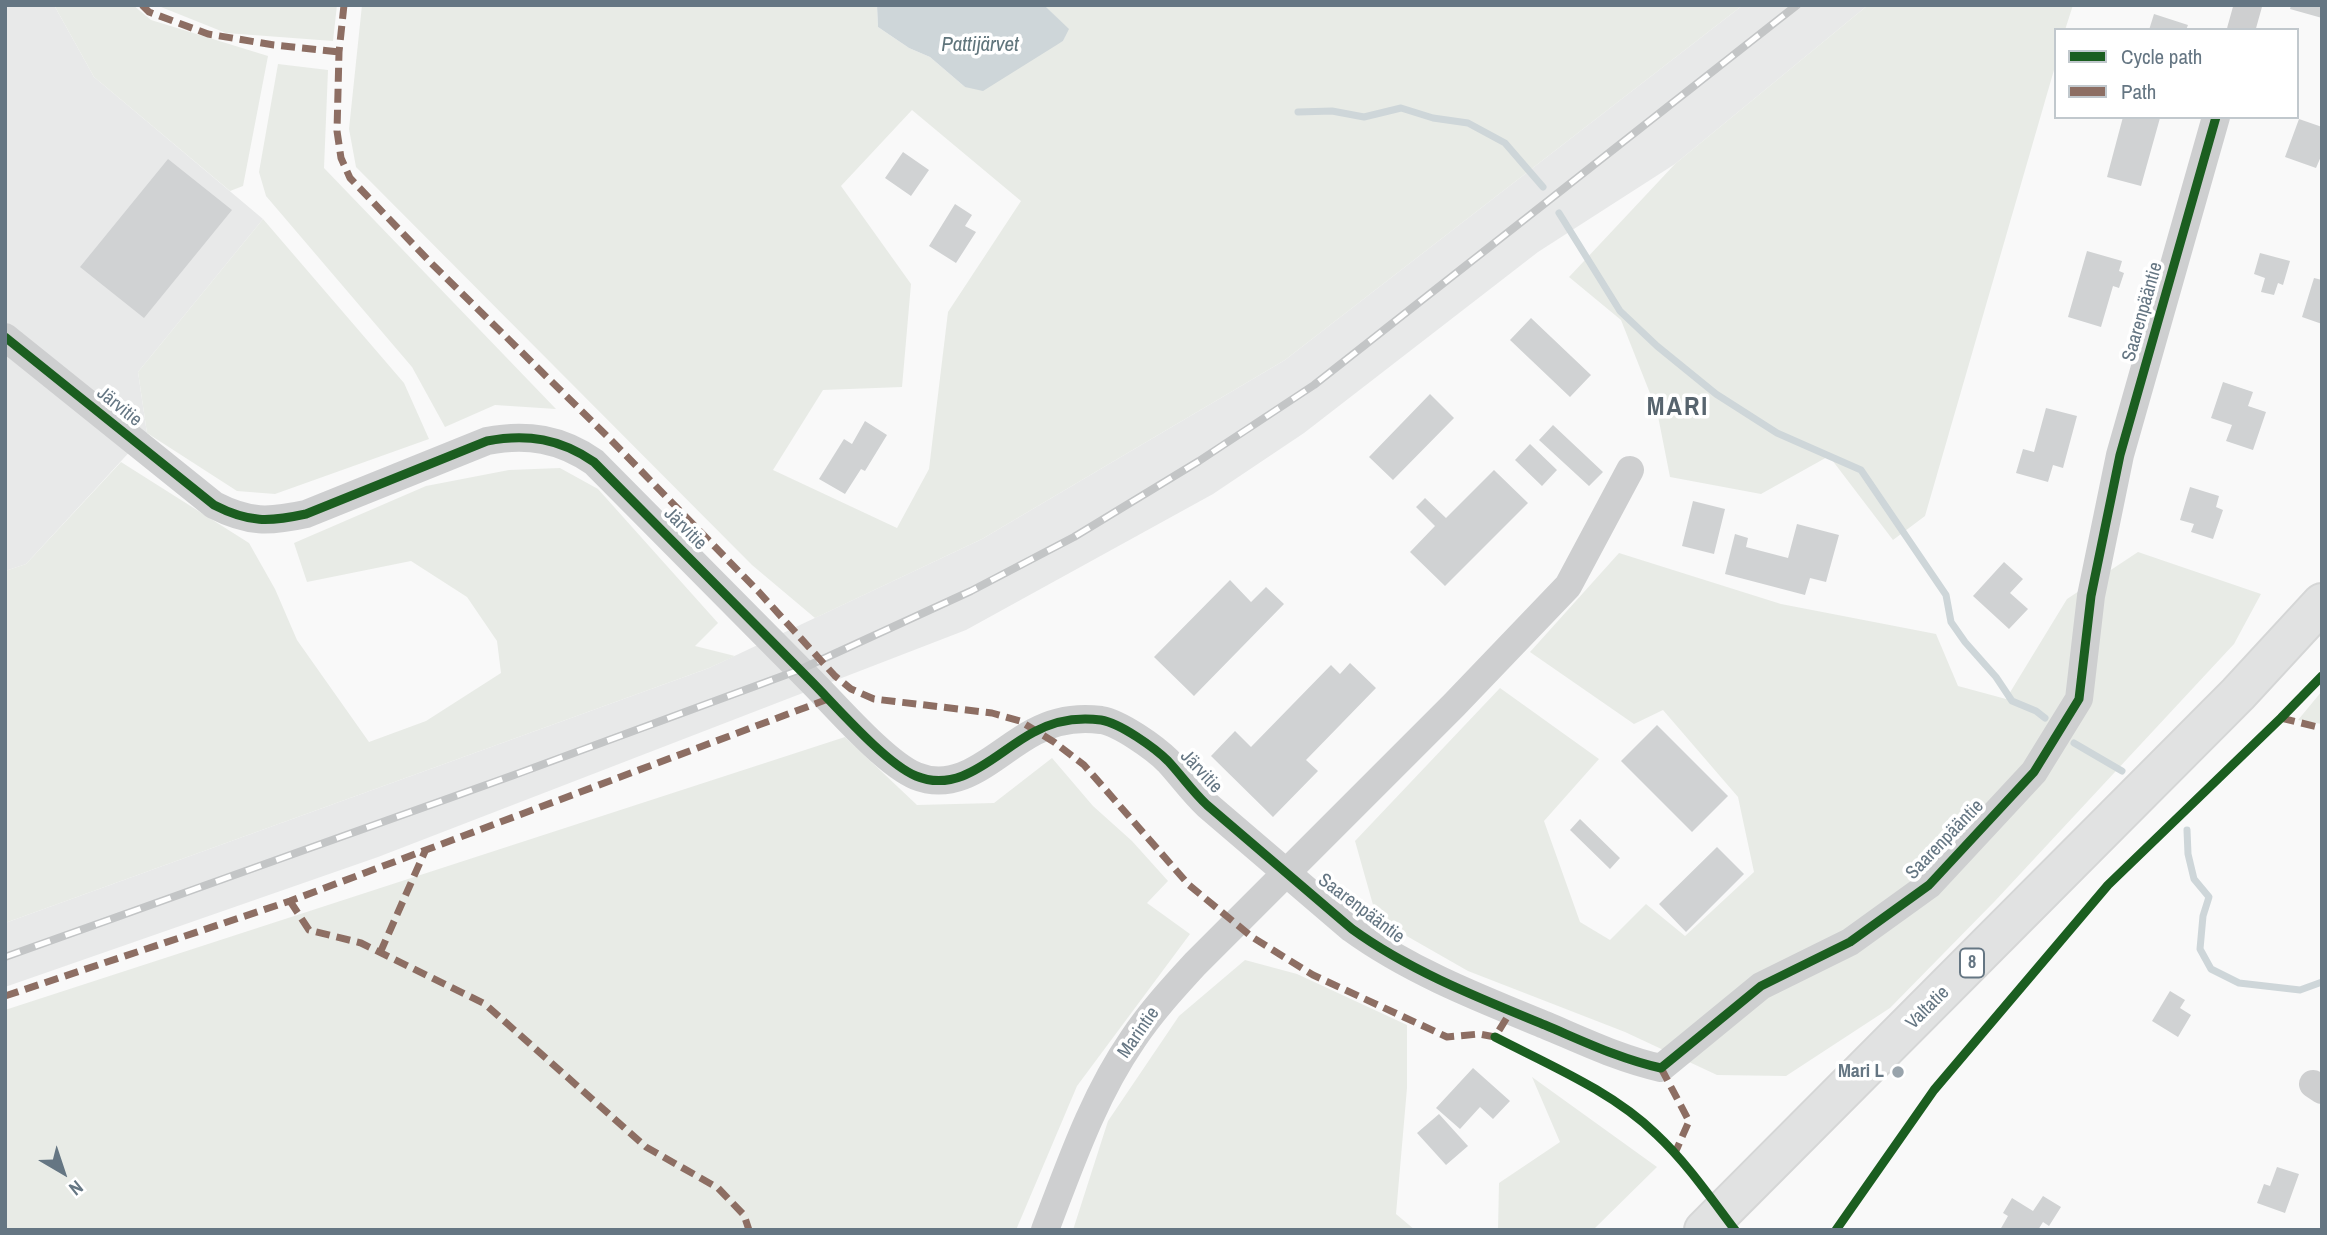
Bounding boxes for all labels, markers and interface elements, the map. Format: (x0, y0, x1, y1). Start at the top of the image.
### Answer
legend (2054, 28, 2299, 119)
water label: Pattijärvet (941, 32, 1019, 58)
text: Cycle path (2121, 42, 2202, 71)
text: Path (2121, 77, 2156, 106)
street label: Saarenpääntie (2118, 260, 2168, 364)
street label: Järvitie (92, 382, 146, 432)
district label: MARI (1647, 392, 1709, 424)
street label: Järvitie (659, 503, 711, 555)
street label: Järvitie (1175, 746, 1227, 798)
street label: Saarenpääntie (1901, 795, 1989, 885)
street label: Saarenpääntie (1313, 869, 1409, 949)
road number: 8 (1960, 948, 1984, 978)
street label: Valtatie (1902, 982, 1954, 1034)
street label: Marintie (1113, 1003, 1165, 1063)
place label: Mari L (1838, 1061, 1884, 1083)
marker: Mari L (1890, 1064, 1906, 1080)
north arrow (28, 1137, 98, 1207)
text: N (64, 1175, 89, 1202)

